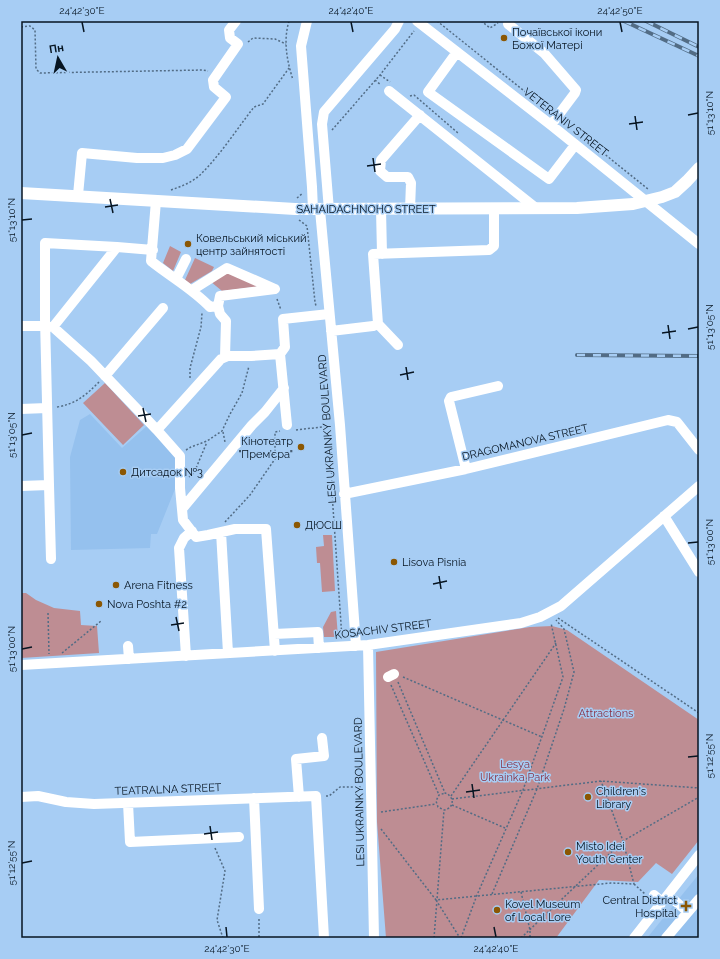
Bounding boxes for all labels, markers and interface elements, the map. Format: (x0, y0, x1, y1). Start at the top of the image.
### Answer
text: 24°42'30"E (59, 5, 105, 16)
text: 24°42'40"E (329, 5, 373, 16)
text: 24°42'50"E (597, 5, 643, 16)
place label: Почаївської ікони Божої Матері (512, 26, 602, 52)
marker: Почаївської ікони Божої Матері (499, 33, 509, 43)
north arrow (38, 38, 78, 78)
text: Пн (48, 41, 65, 56)
street label: VETERANIV STREET (521, 85, 611, 160)
text: 51°13'10"N (704, 91, 715, 135)
text: 51°13'10"N (6, 198, 17, 242)
street label: SAHAIDACHNOHO STREET (296, 203, 436, 216)
place label: Ковельський міський центр зайнятості (196, 232, 306, 258)
marker: Ковельський міський центр зайнятості (183, 239, 193, 249)
text: 51°13'05"N (704, 304, 715, 350)
street label: LESI UKRAINKY BOULEVARD (316, 354, 339, 504)
text: 51°13'05"N (6, 412, 17, 458)
street label: DRAGOMANOVA STREET (461, 422, 590, 463)
place label: Кінотеатр "Прем’єра" (238, 435, 293, 461)
marker: Кінотеатр "Прем’єра" (296, 442, 306, 452)
place label: Дитсадок №3 (131, 466, 203, 479)
marker: Дитсадок №3 (118, 467, 128, 477)
place label: ДЮСШ (305, 519, 342, 532)
text: 51°13'00"N (704, 519, 715, 565)
marker: ДЮСШ (292, 520, 302, 530)
place label: Lisova Pisnia (402, 556, 466, 569)
marker: Lisova Pisnia (389, 557, 399, 567)
place label: Arena Fitness (124, 579, 193, 592)
marker: Arena Fitness (111, 580, 121, 590)
place label: Nova Poshta #2 (107, 598, 187, 611)
marker: Nova Poshta #2 (94, 599, 104, 609)
street label: KOSACHIV STREET (334, 617, 433, 642)
text: 51°13'00"N (6, 626, 17, 672)
park label: Attractions (579, 707, 633, 720)
street label: LESI UKRAINKY BOULEVARD (352, 717, 367, 867)
text: 51°12'55"N (704, 734, 715, 778)
park label: Lesya Ukrainka Park (480, 758, 550, 784)
street label: TEATRALNA STREET (114, 781, 222, 798)
place label: Children's Library (596, 785, 646, 811)
marker: Children's Library (583, 792, 593, 802)
place label: Misto Idei Youth Center (576, 840, 643, 866)
text: 51°12'55"N (6, 841, 17, 885)
marker: Misto Idei Youth Center (563, 847, 573, 857)
place label: Central District Hospital (602, 894, 677, 920)
place label: Kovel Museum of Local Lore (505, 898, 580, 924)
marker: Central District Hospital (680, 900, 692, 912)
marker: Kovel Museum of Local Lore (492, 905, 502, 915)
text: 24°42'30"E (204, 943, 250, 954)
text: 24°42'40"E (474, 943, 518, 954)

